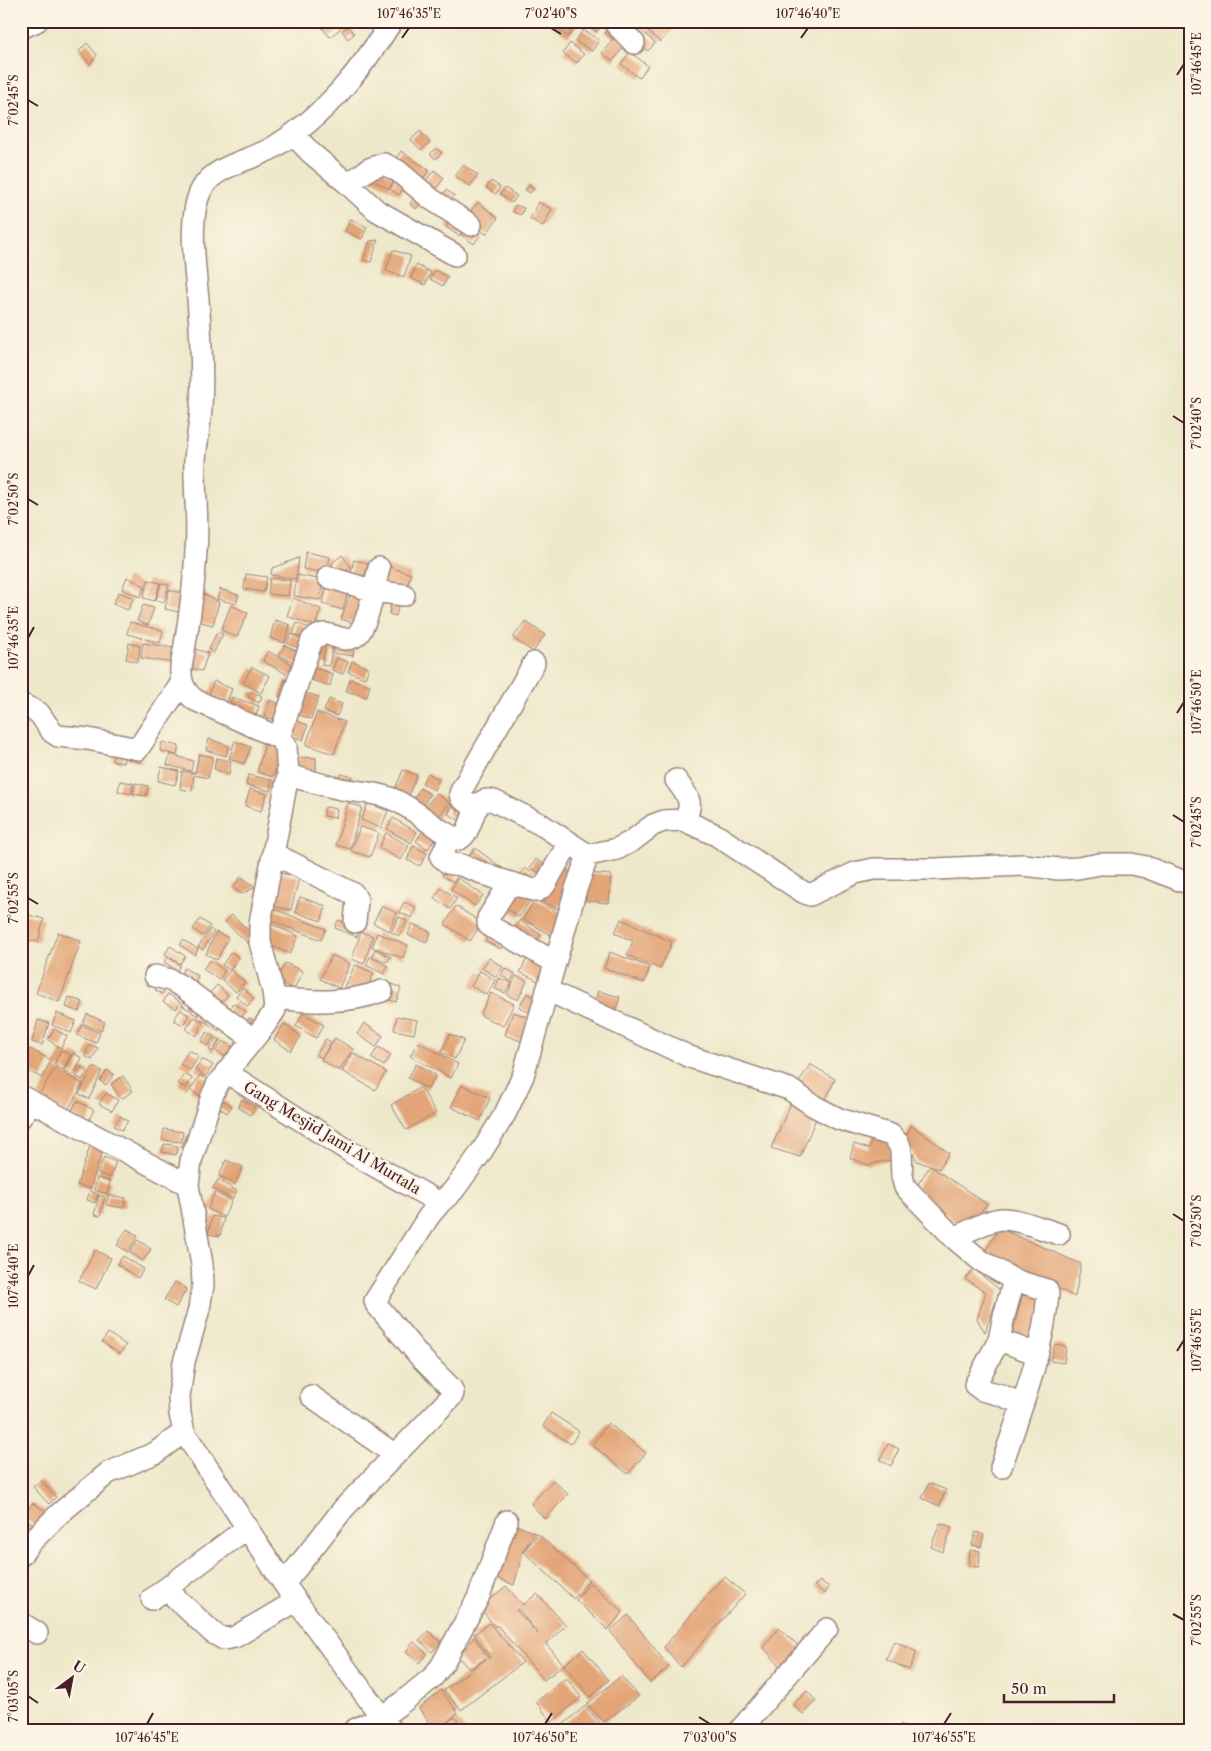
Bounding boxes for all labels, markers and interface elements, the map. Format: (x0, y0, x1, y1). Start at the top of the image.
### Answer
text: 107°46'35"E (377, 6, 441, 21)
text: 7°02'40"S (525, 6, 577, 21)
text: 107°46'40"E (776, 6, 840, 21)
text: 107°46'45"E (1189, 32, 1204, 96)
text: 7°02'45"S (6, 74, 21, 126)
text: 7°02'40"S (1189, 397, 1204, 449)
text: 7°02'50"S (6, 473, 21, 525)
text: 107°46'35"E (6, 606, 21, 670)
text: 107°46'50"E (1189, 670, 1204, 734)
text: 7°02'45"S (1189, 796, 1204, 848)
text: 7°02'55"S (6, 872, 21, 924)
street label: Gang Mesjid Jami Al Murtala (240, 1077, 424, 1198)
text: 7°02'50"S (1189, 1195, 1204, 1247)
text: 107°46'40"E (6, 1244, 21, 1308)
text: 107°46'55"E (1189, 1308, 1204, 1372)
text: 7°02'55"S (1189, 1594, 1204, 1646)
north arrow (48, 1654, 98, 1704)
text: U (69, 1656, 89, 1678)
text: 7°03'05"S (6, 1670, 21, 1722)
scale bar (1004, 1671, 1114, 1703)
text: 50 m (1011, 1679, 1047, 1698)
text: 107°46'45"E (115, 1730, 179, 1745)
text: 107°46'50"E (513, 1730, 577, 1745)
text: 7°03'00"S (683, 1730, 737, 1745)
text: 107°46'55"E (912, 1730, 976, 1745)

